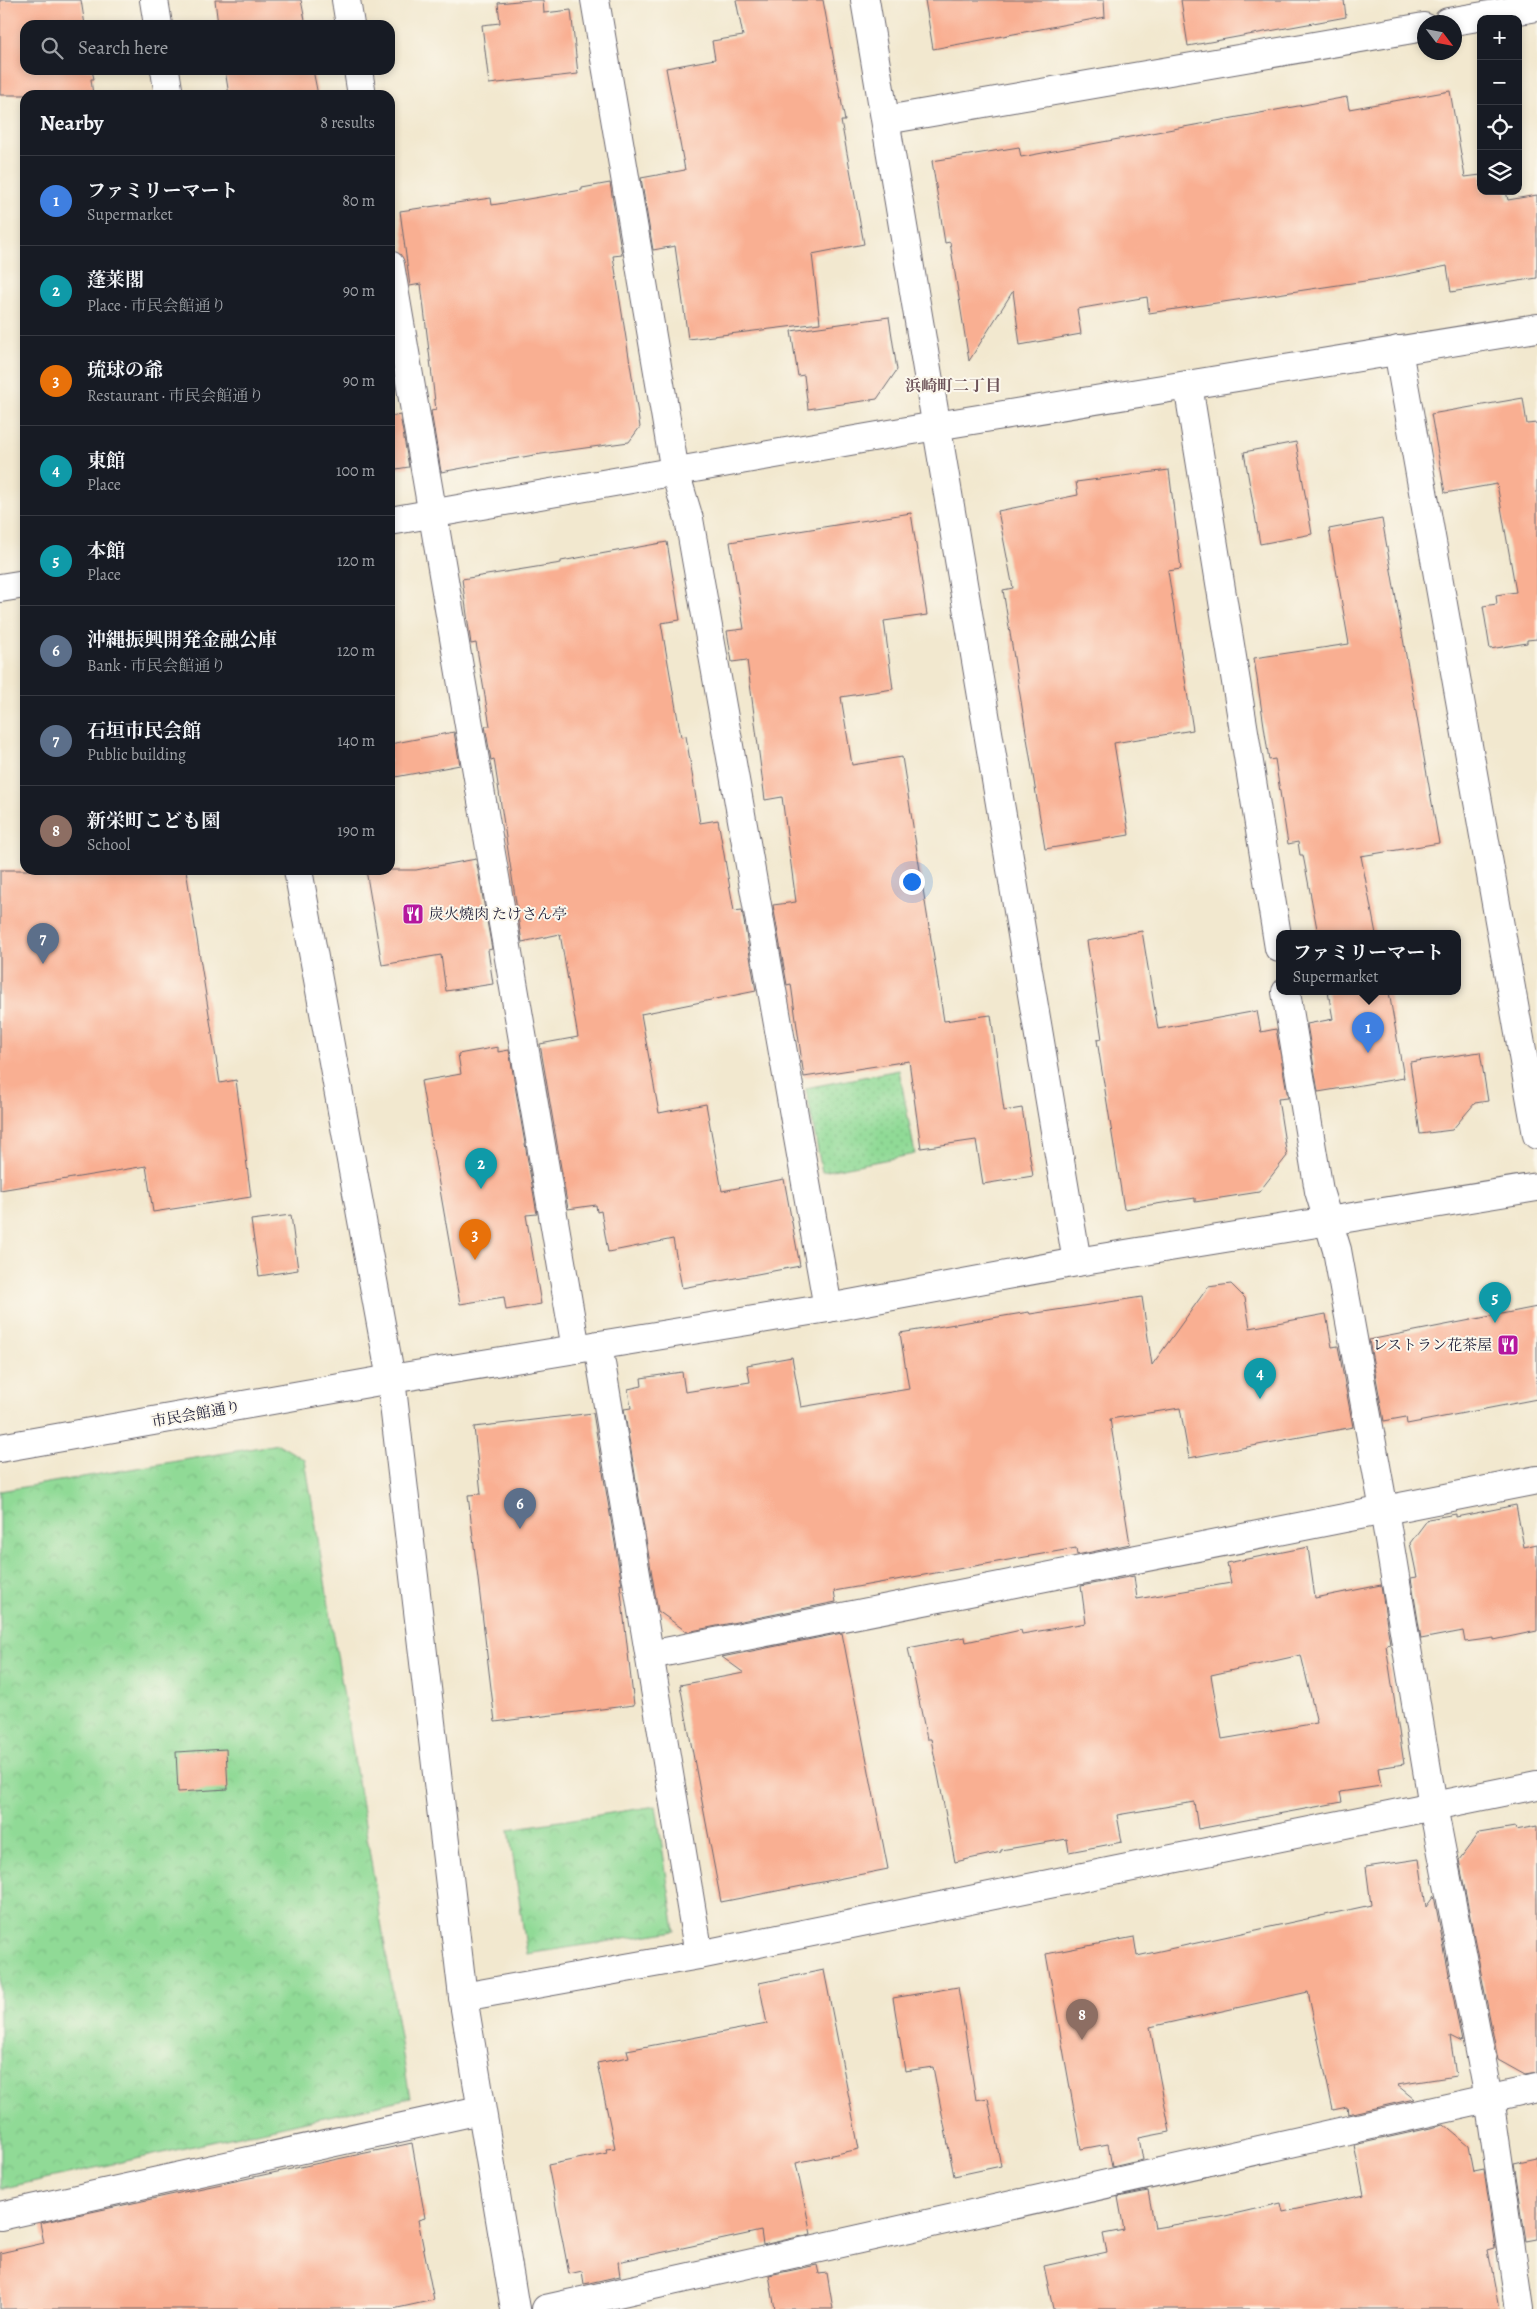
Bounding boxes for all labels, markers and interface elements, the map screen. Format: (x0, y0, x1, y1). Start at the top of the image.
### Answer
north arrow (1417, 15, 1462, 60)
map controls (1477, 15, 1522, 195)
button: + (1477, 15, 1522, 60)
search box (20, 20, 395, 75)
icon: search (38, 34, 66, 62)
text: Search here (78, 35, 168, 61)
button: − (1477, 60, 1522, 105)
button: locate (1477, 105, 1522, 150)
text: Nearby (40, 109, 103, 137)
text: 8 results (320, 112, 375, 134)
button: layers (1477, 150, 1522, 195)
text: ファミリーマート (87, 178, 239, 204)
text: 1 (53, 190, 59, 212)
text: 80 m (342, 190, 375, 212)
text: Supermarket (87, 204, 173, 226)
text: 蓬莱閣 (87, 267, 144, 293)
text: 2 (52, 280, 60, 302)
text: 90 m (343, 280, 375, 302)
text: Place · 市民会館通り (87, 295, 226, 317)
text: 琉球の爺 (87, 357, 163, 383)
text: 3 (53, 370, 59, 392)
text: 90 m (343, 370, 375, 392)
district label: 浜崎町二丁目 (905, 375, 1001, 397)
text: Restaurant · 市民会館通り (87, 385, 264, 407)
text: 東館 (87, 448, 125, 474)
text: 4 (52, 460, 60, 482)
text: 100 m (336, 460, 375, 482)
text: Place (87, 474, 121, 496)
text: 本館 (87, 538, 125, 564)
text: 5 (53, 550, 59, 572)
text: 120 m (337, 550, 375, 572)
text: Place (87, 564, 121, 586)
text: 沖縄振興開発金融公庫 (87, 627, 277, 653)
text: 6 (52, 640, 60, 662)
text: 120 m (337, 640, 375, 662)
text: Bank · 市民会館通り (87, 655, 226, 677)
text: 石垣市民会館 (87, 718, 201, 744)
text: 7 (53, 730, 59, 752)
text: 140 m (337, 730, 375, 752)
text: Public building (87, 744, 186, 766)
text: 新栄町こども園 (87, 808, 220, 834)
text: 8 (52, 820, 60, 842)
text: 190 m (337, 820, 375, 842)
text: School (87, 834, 130, 856)
your location (899, 869, 925, 895)
restaurant icon: 炭火燒肉 たけさん亭 (401, 902, 425, 926)
place label: 炭火燒肉 たけさん亭 (429, 904, 567, 924)
pin: 7 (27, 923, 59, 964)
popup (1276, 930, 1461, 995)
text: ファミリーマート (1293, 940, 1444, 966)
text: Supermarket (1293, 966, 1379, 988)
pin: 1 (1352, 1012, 1384, 1053)
pin: 2 (465, 1148, 497, 1189)
pin: 3 (459, 1219, 491, 1260)
pin: 5 (1479, 1282, 1511, 1323)
restaurant icon: レストラン花茶屋 (1496, 1333, 1520, 1357)
place label: レストラン花茶屋 (1372, 1335, 1492, 1355)
pin: 4 (1244, 1358, 1276, 1399)
street label: 市民会館通り (150, 1396, 242, 1432)
pin: 6 (504, 1488, 536, 1529)
pin: 8 (1066, 1999, 1098, 2040)

